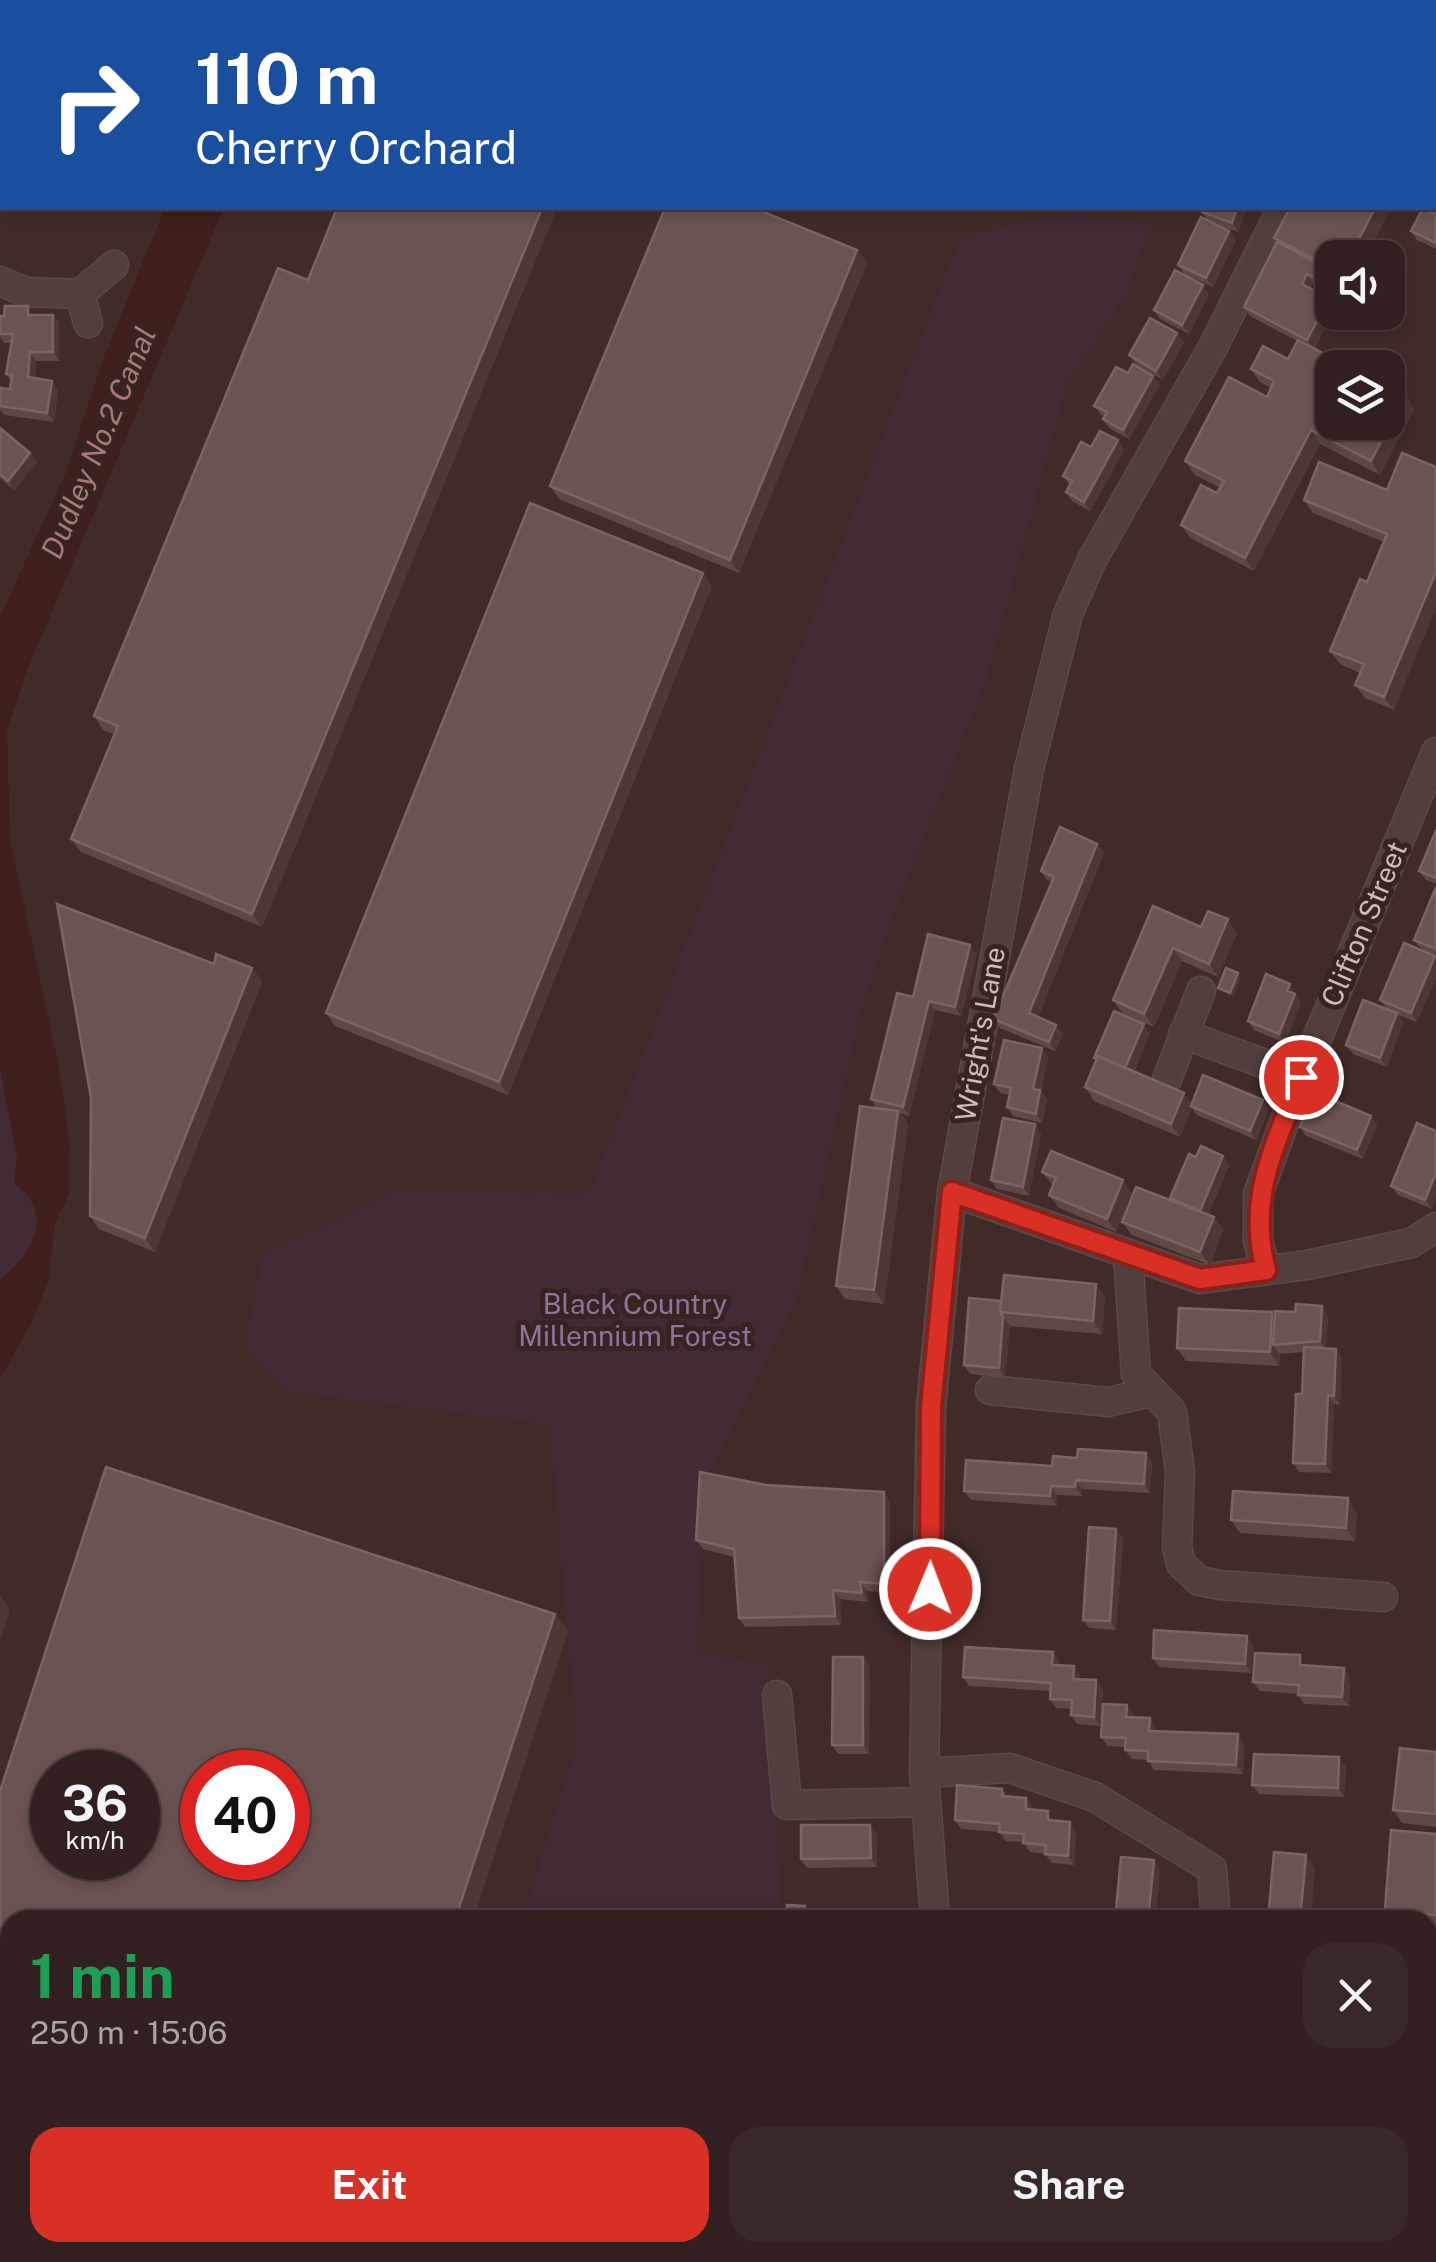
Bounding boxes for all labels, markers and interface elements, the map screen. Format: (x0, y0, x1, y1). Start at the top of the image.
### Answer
text: 110 m (195, 37, 379, 120)
icon: right (30, 40, 160, 170)
text: Cherry Orchard (195, 121, 517, 174)
map controls (1315, 240, 1405, 440)
button: sound (1315, 240, 1405, 330)
water label: Dudley No.2 Canal (33, 321, 163, 564)
button: layers (1315, 350, 1405, 440)
street label: Clifton Street (1314, 836, 1413, 1011)
street label: Wright's Lane (948, 944, 1011, 1124)
pin (1259, 1035, 1344, 1120)
icon: arrive (1274, 1050, 1329, 1105)
park label: Black Country Millennium Forest (518, 1287, 752, 1352)
position arrow (878, 1537, 982, 1641)
speed limit sign: 40 (180, 1750, 310, 1880)
text: 36 (62, 1773, 128, 1832)
text: km/h (66, 1825, 124, 1855)
text: 1 min (30, 1941, 175, 2012)
button: close (1303, 1943, 1408, 2048)
text: 250 m · 15:06 (30, 2014, 227, 2051)
button: Exit (30, 2127, 709, 2242)
button: Share (729, 2127, 1408, 2242)

